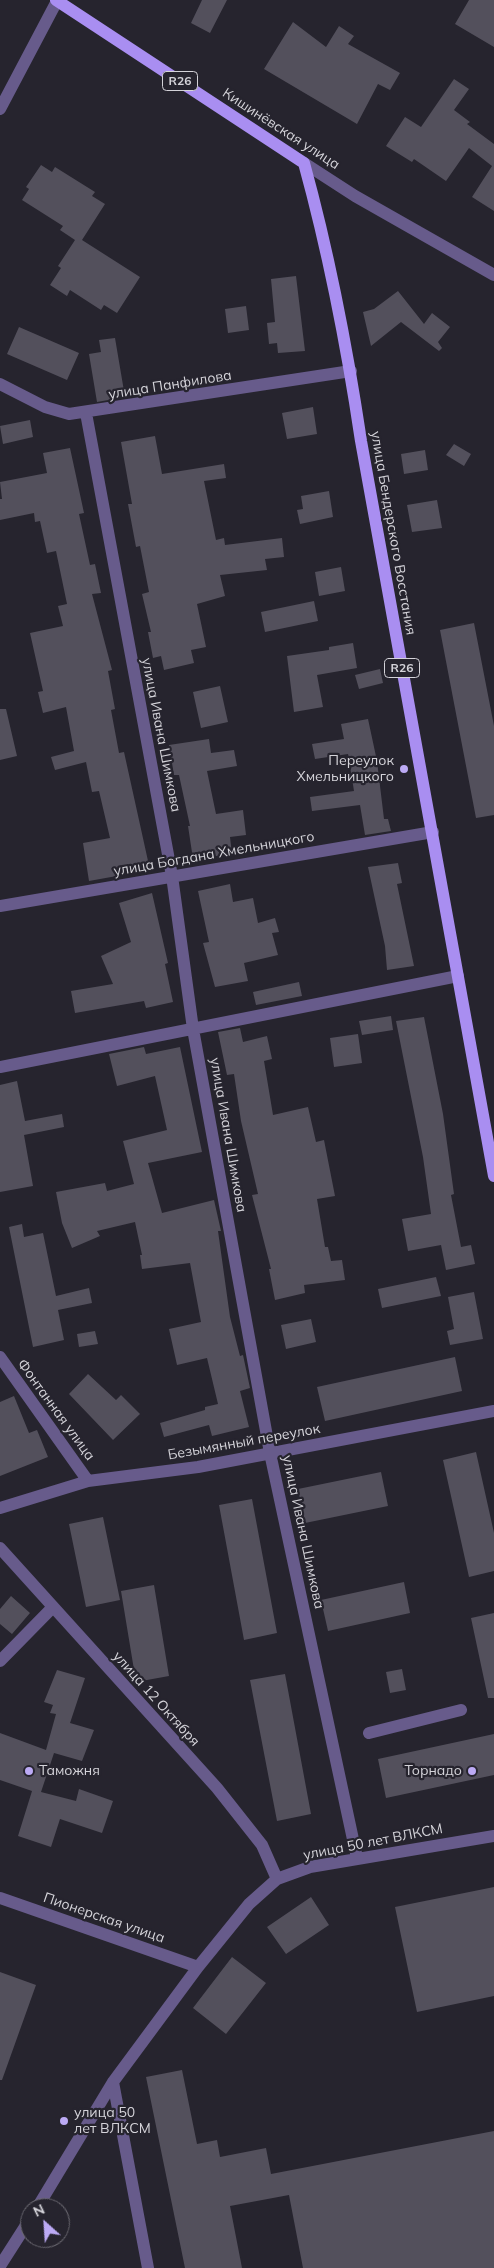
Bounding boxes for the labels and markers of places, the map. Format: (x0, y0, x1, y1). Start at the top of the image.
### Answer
place label: Переулок Хмельницкого (297, 753, 394, 786)
marker: Переулок Хмельницкого (398, 763, 410, 775)
place label: Таможня (39, 1763, 100, 1779)
place label: Торнадо (404, 1763, 462, 1779)
marker: Таможня (23, 1765, 35, 1777)
marker: Торнадо (466, 1765, 478, 1777)
place label: улица 50 лет ВЛКСМ (74, 2105, 151, 2138)
marker: улица 50 лет ВЛКСМ (58, 2115, 70, 2127)

